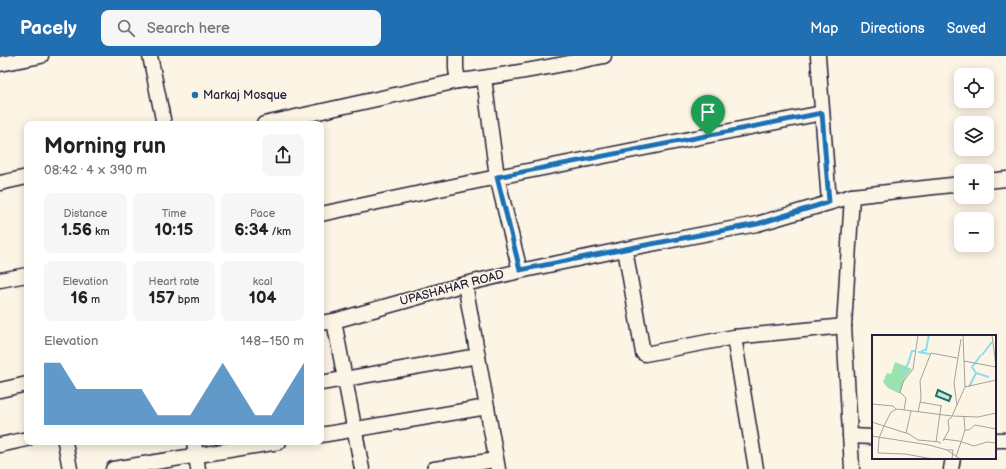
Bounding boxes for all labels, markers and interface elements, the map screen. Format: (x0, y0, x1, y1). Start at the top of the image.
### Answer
search box (101, 10, 381, 46)
text: Pacely (20, 17, 77, 40)
icon: search (115, 17, 137, 39)
text: Search here (147, 19, 230, 38)
text: Map (810, 20, 838, 37)
text: Directions (860, 20, 925, 37)
text: Saved (947, 20, 986, 37)
map controls (954, 68, 994, 252)
button: locate (954, 68, 994, 108)
place label: Markaj Mosque (203, 88, 287, 103)
marker: Markaj Mosque (190, 90, 200, 100)
pin (691, 95, 725, 136)
icon: arrive (697, 101, 719, 123)
button: layers (954, 116, 994, 156)
text: Morning run (44, 133, 166, 160)
button: share (262, 134, 304, 176)
text: 08:42 · 4 × 390 m (44, 162, 147, 178)
button: + (954, 164, 994, 204)
text: Distance (63, 207, 107, 220)
text: Time (162, 207, 186, 220)
text: Pace (250, 207, 275, 220)
button: − (954, 212, 994, 252)
text: 1.56 (61, 220, 92, 240)
text: 10:15 (155, 220, 193, 240)
text: 6:34 (234, 220, 269, 240)
text: km (92, 225, 110, 238)
text: /km (269, 225, 291, 238)
street label: UPASHAHAR ROAD (398, 267, 506, 309)
text: Elevation (62, 275, 108, 288)
text: Heart rate (149, 275, 199, 288)
text: kcal (253, 275, 273, 288)
text: 16 (71, 288, 88, 308)
text: 157 (148, 288, 175, 308)
text: 104 (249, 288, 277, 308)
text: m (88, 293, 100, 306)
text: bpm (175, 293, 199, 306)
text: Elevation (44, 333, 98, 349)
text: 148–150 m (241, 333, 304, 349)
inset map (872, 335, 996, 459)

